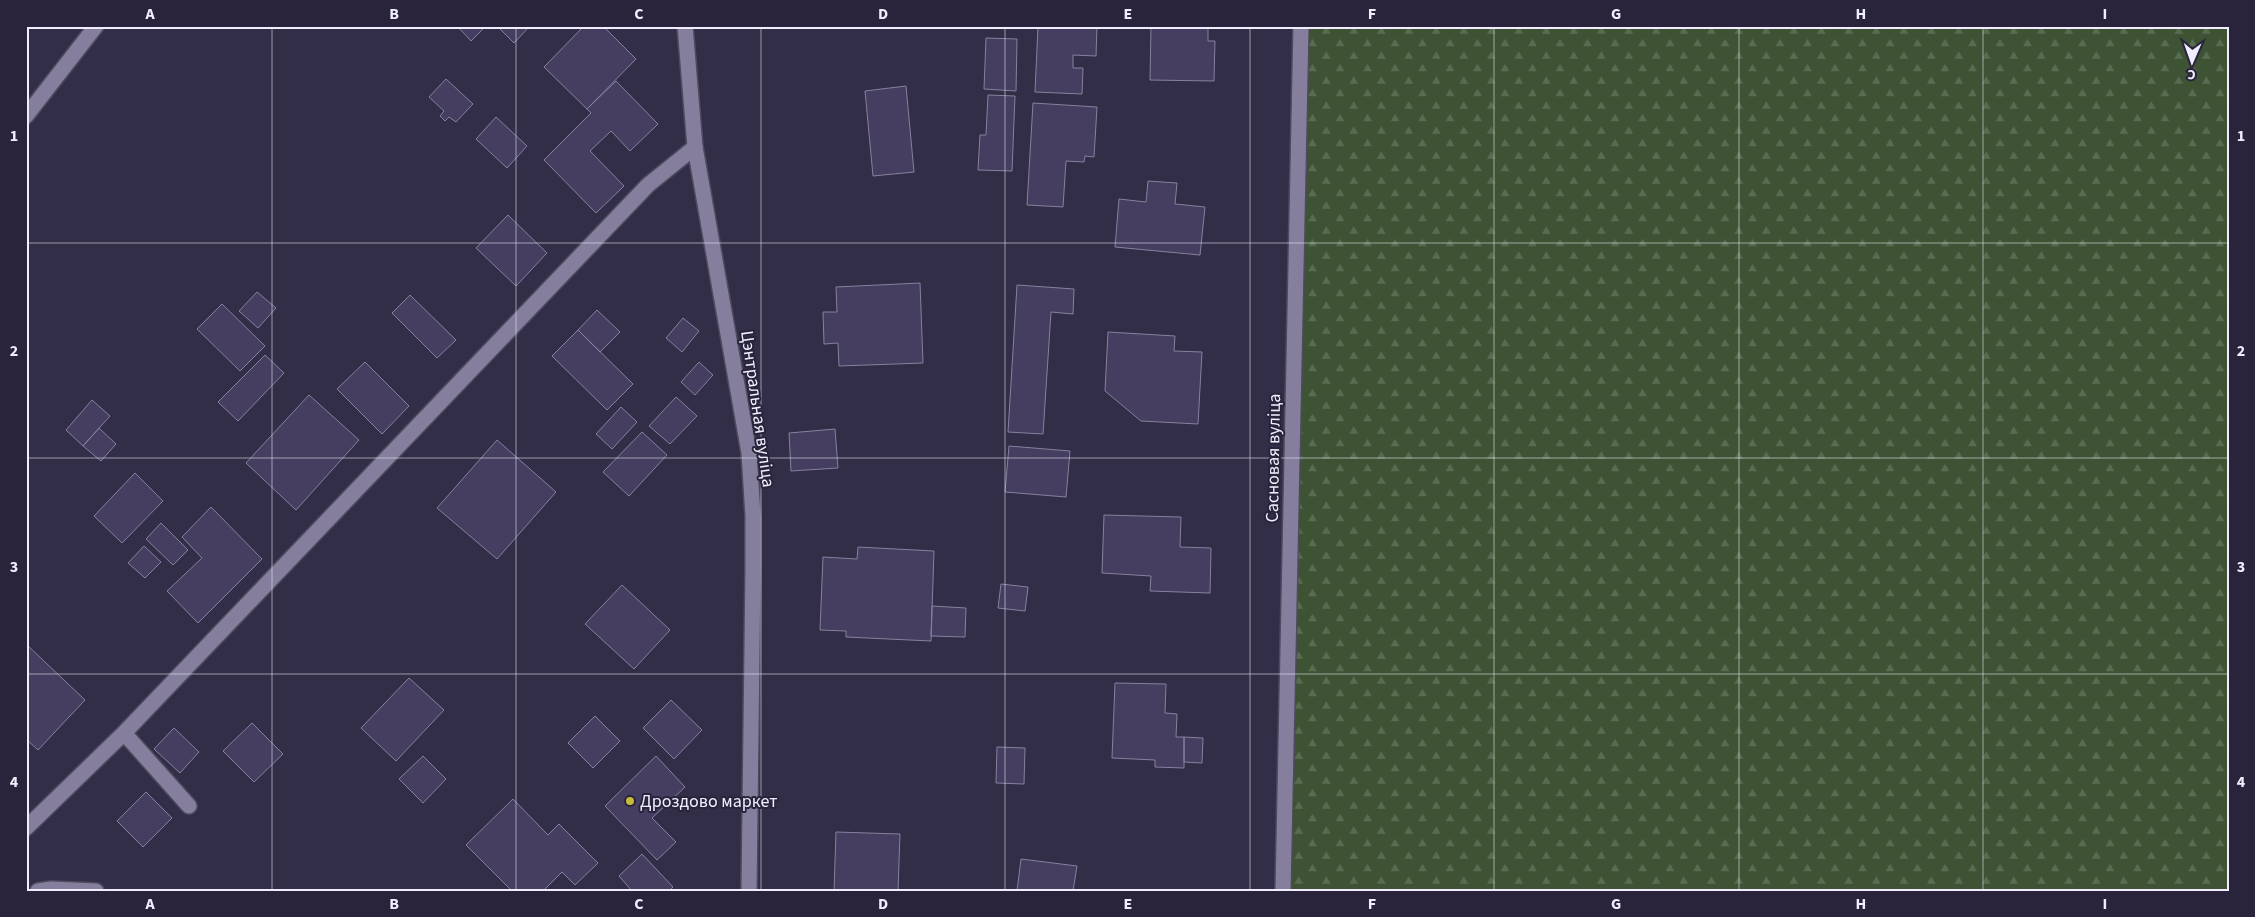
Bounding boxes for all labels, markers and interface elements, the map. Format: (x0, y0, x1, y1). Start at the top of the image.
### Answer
text: A (144, 3, 155, 25)
text: B (389, 3, 399, 25)
text: C (634, 3, 644, 25)
text: D (878, 3, 888, 25)
text: E (1124, 3, 1132, 25)
text: F (1368, 3, 1376, 25)
text: G (1611, 3, 1621, 25)
text: H (1856, 3, 1866, 25)
text: I (2103, 3, 2107, 25)
north arrow (2168, 38, 2218, 88)
text: С (2187, 64, 2196, 84)
text: 1 (10, 125, 18, 147)
text: 1 (2237, 125, 2245, 147)
street label: Цэнтральная вуліца (734, 329, 781, 489)
text: 2 (10, 340, 18, 362)
text: 2 (2237, 340, 2245, 362)
street label: Сасновая вуліца (1260, 393, 1287, 523)
text: 3 (10, 556, 18, 578)
text: 3 (2237, 556, 2245, 578)
text: 4 (10, 771, 19, 793)
text: 4 (2237, 771, 2246, 793)
place label: Дроздово маркет (640, 789, 777, 814)
marker: Дроздово маркет (624, 795, 636, 807)
text: A (144, 893, 155, 915)
text: B (389, 893, 399, 915)
text: C (634, 893, 644, 915)
text: D (878, 893, 888, 915)
text: E (1124, 893, 1132, 915)
text: F (1368, 893, 1376, 915)
text: G (1611, 893, 1621, 915)
text: H (1856, 893, 1866, 915)
text: I (2103, 893, 2107, 915)

